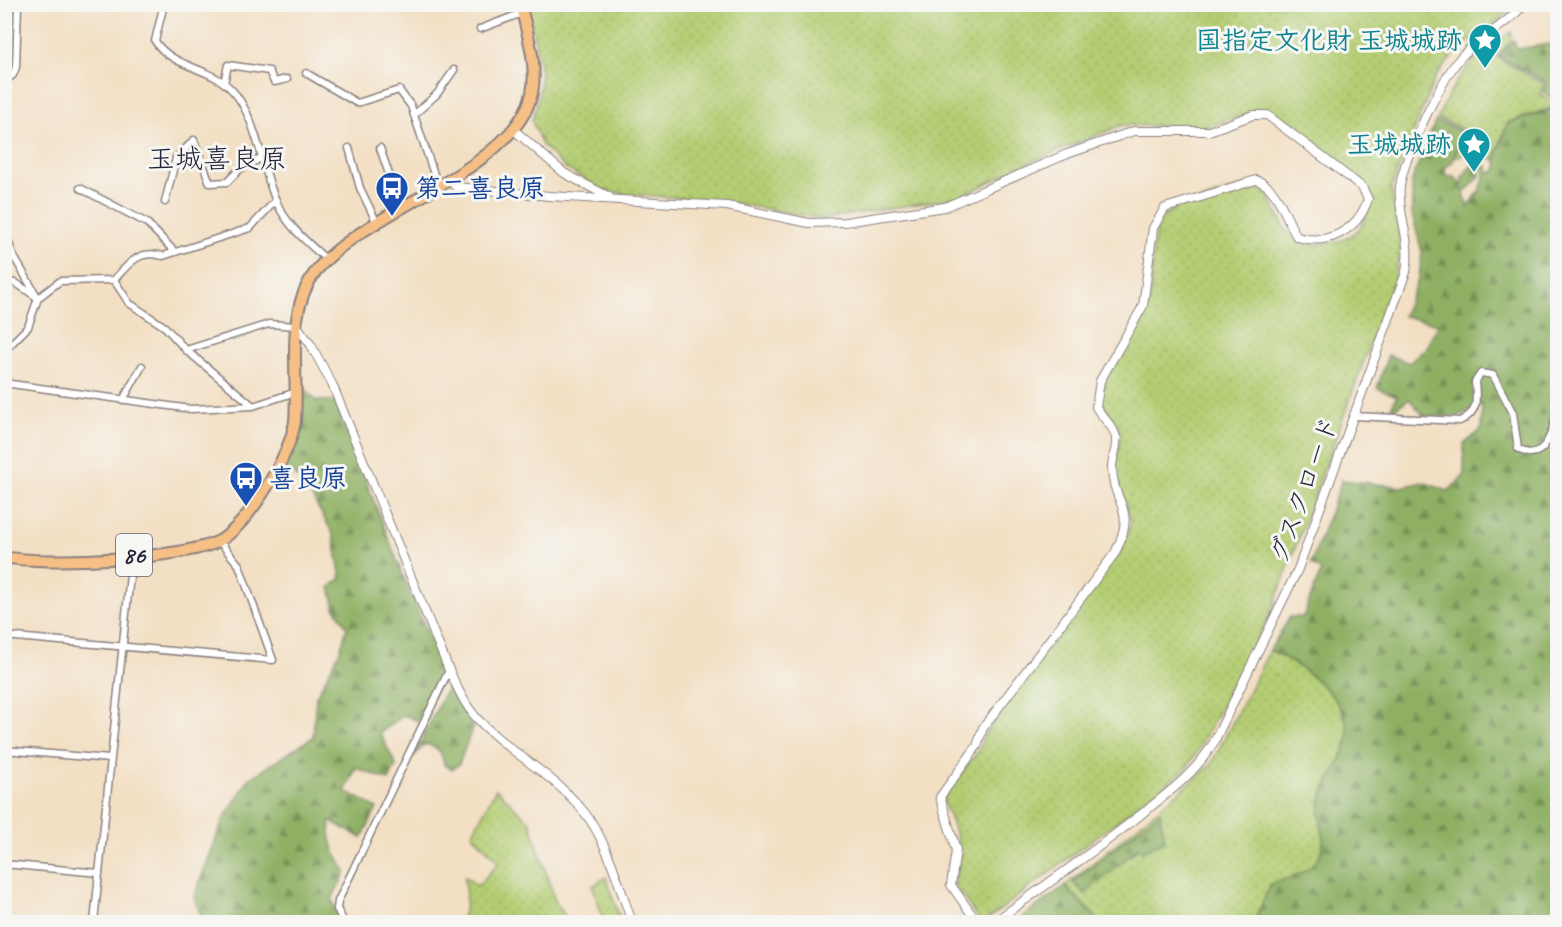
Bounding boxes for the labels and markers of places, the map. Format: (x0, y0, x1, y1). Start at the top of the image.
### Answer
place icon: 国指定文化財 玉城城跡 (1467, 22, 1503, 69)
place label: 国指定文化財 玉城城跡 (1196, 24, 1462, 57)
place icon: 玉城城跡 (1456, 126, 1492, 173)
place label: 玉城城跡 (1347, 128, 1451, 161)
bus stop icon: 第二喜良原 (374, 170, 410, 217)
place label: 第二喜良原 (415, 172, 545, 205)
bus stop icon: 喜良原 (228, 460, 264, 507)
place label: 喜良原 (269, 462, 347, 495)

